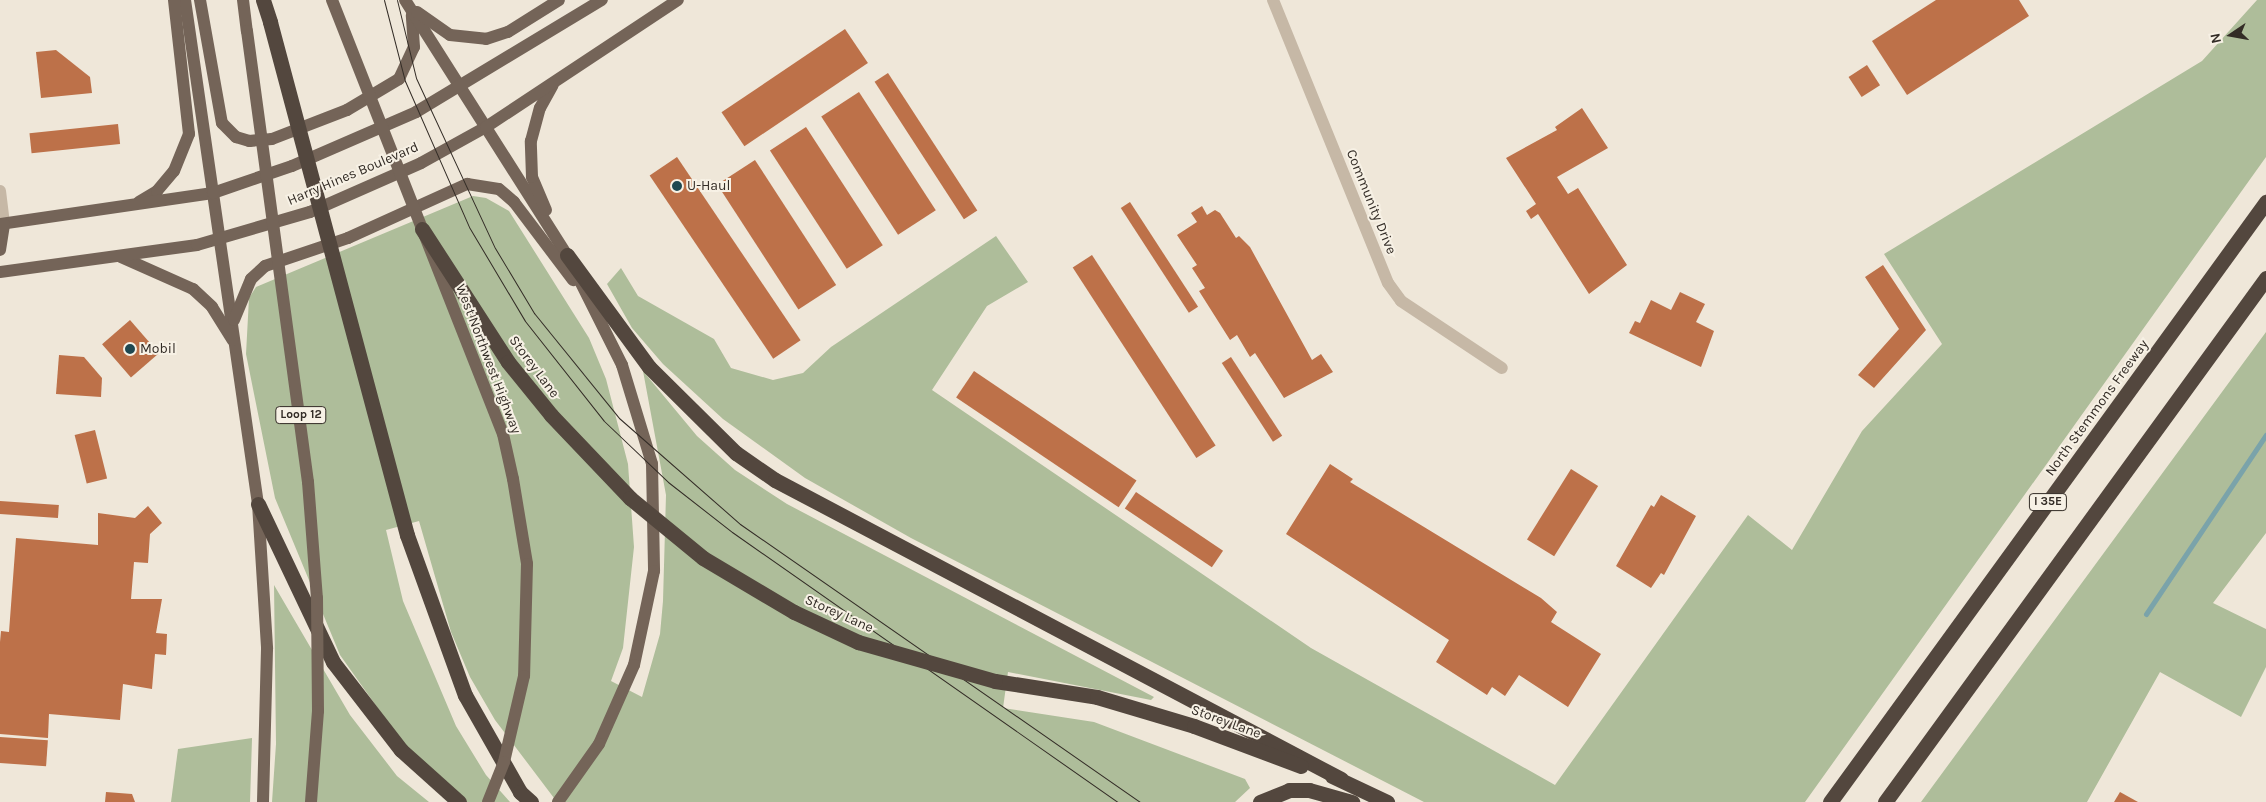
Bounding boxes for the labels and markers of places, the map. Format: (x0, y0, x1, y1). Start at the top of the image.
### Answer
place label: U-Haul (687, 178, 730, 194)
marker: U-Haul (671, 180, 683, 192)
place label: Mobil (140, 341, 176, 357)
marker: Mobil (124, 343, 136, 355)

